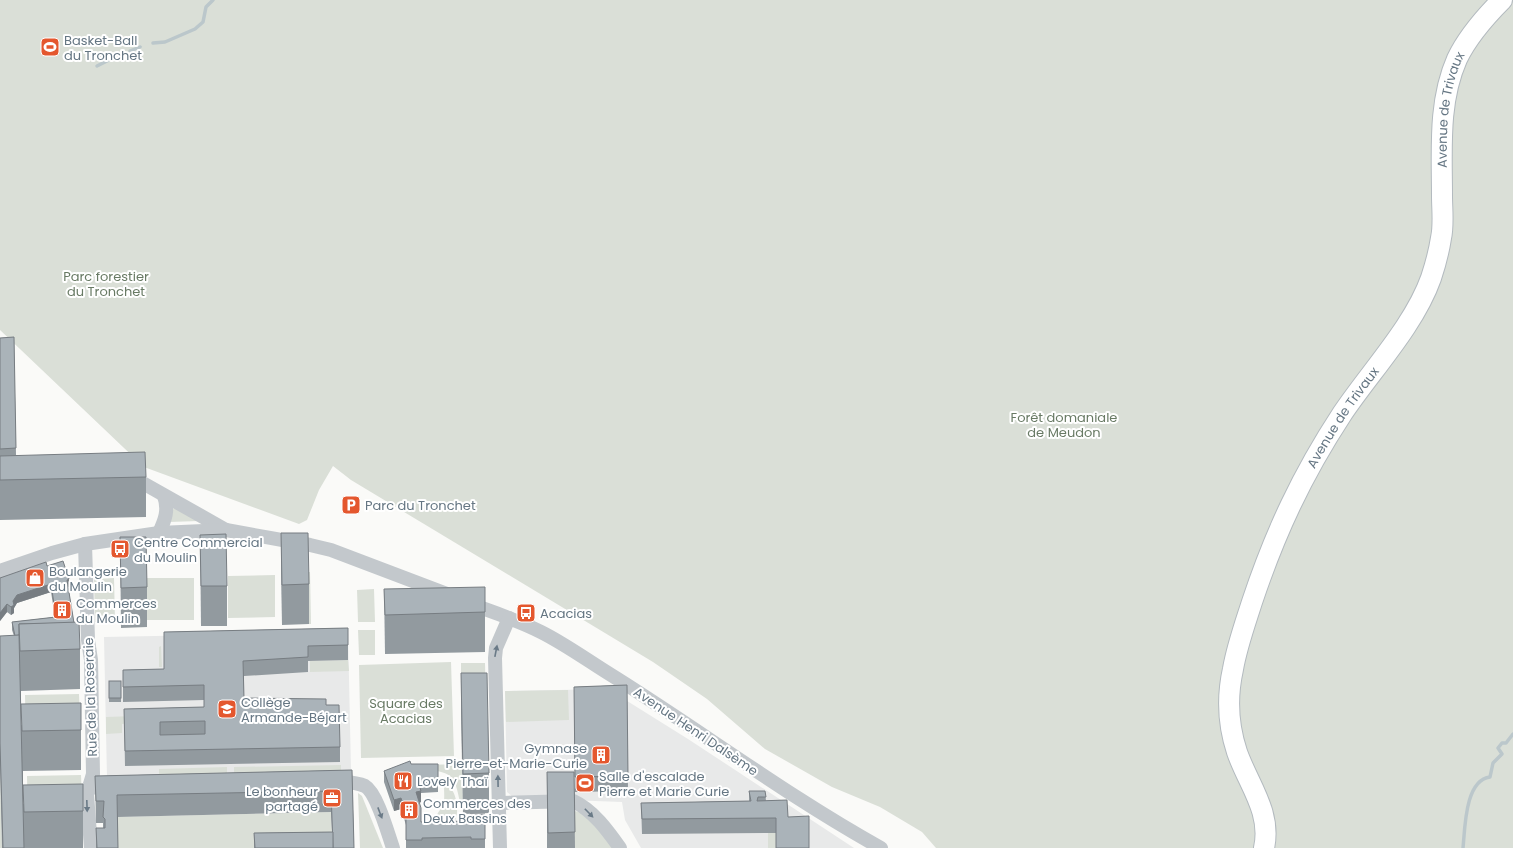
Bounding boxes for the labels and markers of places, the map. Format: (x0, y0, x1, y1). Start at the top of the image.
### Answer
place label: Basket-Ball du Tronchet (64, 31, 142, 65)
sports icon: Basket-Ball du Tronchet (39, 36, 61, 58)
parking icon: Parc du Tronchet (340, 494, 362, 516)
place label: Parc du Tronchet (365, 496, 476, 515)
place label: Centre Commercial du Moulin (134, 533, 263, 567)
bus stop icon: Centre Commercial du Moulin (109, 538, 131, 560)
place label: Boulangerie du Moulin (49, 562, 127, 596)
shop icon: Boulangerie du Moulin (24, 567, 46, 589)
place label: Commerces du Moulin (76, 594, 157, 628)
building icon: Commerces du Moulin (51, 599, 73, 621)
bus stop icon: Acacias (515, 602, 537, 624)
place label: Acacias (540, 604, 592, 623)
place label: Collège Armande-Béjart (241, 693, 347, 727)
school or university icon: Collège Armande-Béjart (216, 698, 238, 720)
place label: Gymnase Pierre-et-Marie-Curie (446, 739, 587, 773)
building icon: Gymnase Pierre-et-Marie-Curie (590, 744, 612, 766)
place label: Salle d'escalade Pierre et Marie Curie (599, 767, 729, 801)
restaurant icon: Lovely Thaï (392, 770, 414, 792)
place label: Lovely Thaï (417, 772, 488, 791)
sports icon: Salle d'escalade Pierre et Marie Curie (574, 772, 596, 794)
place label: Le bonheur partagé (246, 782, 318, 816)
office icon: Le bonheur partagé (321, 787, 343, 809)
place label: Commerces des Deux Bassins (423, 794, 531, 828)
building icon: Commerces des Deux Bassins (398, 799, 420, 821)

